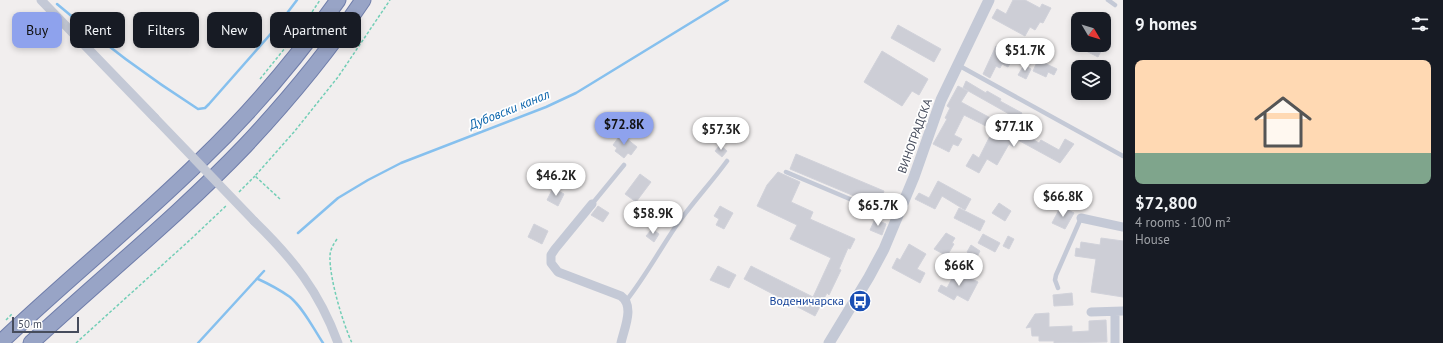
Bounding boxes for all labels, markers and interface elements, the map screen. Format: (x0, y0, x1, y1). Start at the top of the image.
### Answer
chip: Buy (12, 12, 62, 48)
chip: Rent (70, 12, 125, 48)
chip: Filters (133, 12, 199, 48)
chip: New (207, 12, 262, 48)
chip: Apartment (270, 12, 361, 48)
north arrow (1071, 12, 1111, 52)
map controls (1071, 12, 1111, 100)
text: 9 homes (1135, 13, 1197, 35)
icon: filters (1409, 13, 1431, 35)
pin: $51.7K (992, 38, 1058, 72)
text: $51.7K (1005, 42, 1045, 59)
button: layers (1071, 60, 1111, 100)
water label: Дубовски канал (465, 85, 553, 134)
icon: home (1247, 86, 1319, 158)
street label: ВИНОГРАДСКА (894, 96, 935, 175)
pin: $72.8K (591, 112, 657, 146)
pin: $77.1K (981, 114, 1047, 148)
text: $72.8K (604, 116, 644, 133)
pin: $57.3K (688, 117, 754, 151)
text: $77.1K (994, 118, 1034, 135)
text: $57.3K (701, 121, 741, 138)
pin: $46.2K (523, 163, 589, 197)
text: $46.2K (536, 167, 576, 184)
pin: $66.8K (1030, 184, 1096, 218)
text: $66.8K (1043, 188, 1083, 205)
text: $72,800 (1135, 192, 1197, 214)
pin: $65.7K (845, 193, 911, 227)
text: $65.7K (858, 197, 898, 214)
pin: $58.9K (620, 201, 686, 235)
text: $58.9K (633, 205, 673, 222)
text: 4 rooms · 100 m² (1135, 214, 1231, 231)
text: House (1135, 231, 1170, 248)
pin: $66K (935, 253, 983, 287)
text: $66K (944, 257, 974, 274)
bus stop icon: Воденичарска (847, 288, 873, 314)
place label: Воденичарска (770, 293, 844, 308)
scale bar (12, 315, 79, 334)
text: 50 m (18, 317, 42, 331)

